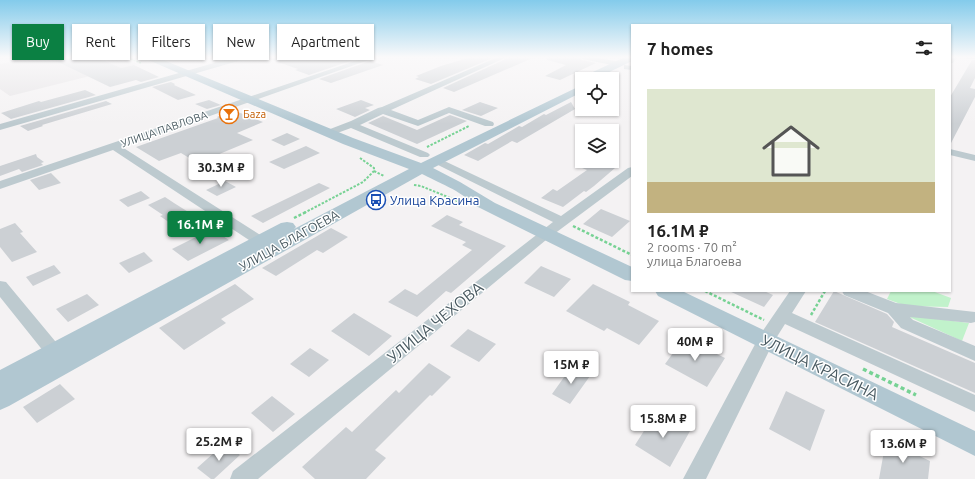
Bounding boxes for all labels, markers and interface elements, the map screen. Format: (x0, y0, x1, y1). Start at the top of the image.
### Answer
chip: Buy (12, 24, 64, 60)
chip: Rent (72, 24, 130, 60)
chip: Filters (138, 24, 205, 60)
chip: New (213, 24, 269, 60)
chip: Apartment (277, 24, 374, 60)
icon: filters (913, 37, 935, 59)
text: 7 homes (647, 39, 713, 58)
map controls (575, 72, 619, 168)
button: locate (575, 72, 619, 116)
bar icon: Баza (218, 103, 240, 125)
street label: УЛИЦА ПАВЛОВА (119, 108, 210, 149)
place label: Баza (243, 108, 266, 120)
icon: home (755, 115, 827, 187)
button: layers (575, 124, 619, 168)
pin: 30.3M ₽ (184, 154, 258, 188)
text: 30.3M ₽ (197, 160, 245, 174)
bus stop icon: Улица Красина (365, 189, 387, 211)
place label: Улица Красина (390, 193, 479, 207)
street label: УЛИЦА БЛАГОЕВА (237, 207, 342, 273)
pin: 16.1M ₽ (163, 211, 237, 245)
text: 16.1M ₽ (176, 217, 224, 231)
text: 16.1M ₽ (647, 221, 709, 240)
text: 2 rooms · 70 m² (647, 240, 737, 254)
text: улица Благоева (647, 254, 742, 268)
street label: УЛИЦА ЧЕХОВА (384, 278, 487, 366)
pin: 40M ₽ (667, 328, 723, 362)
street label: УЛИЦА КРАСИНА (758, 331, 882, 403)
text: 40M ₽ (677, 334, 713, 348)
pin: 15M ₽ (543, 351, 599, 385)
text: 15M ₽ (553, 357, 589, 371)
pin: 15.8M ₽ (626, 405, 700, 439)
text: 15.8M ₽ (639, 411, 687, 425)
pin: 25.2M ₽ (182, 428, 256, 462)
pin: 13.6M ₽ (866, 430, 940, 464)
text: 25.2M ₽ (195, 434, 243, 448)
text: 13.6M ₽ (879, 436, 927, 450)

